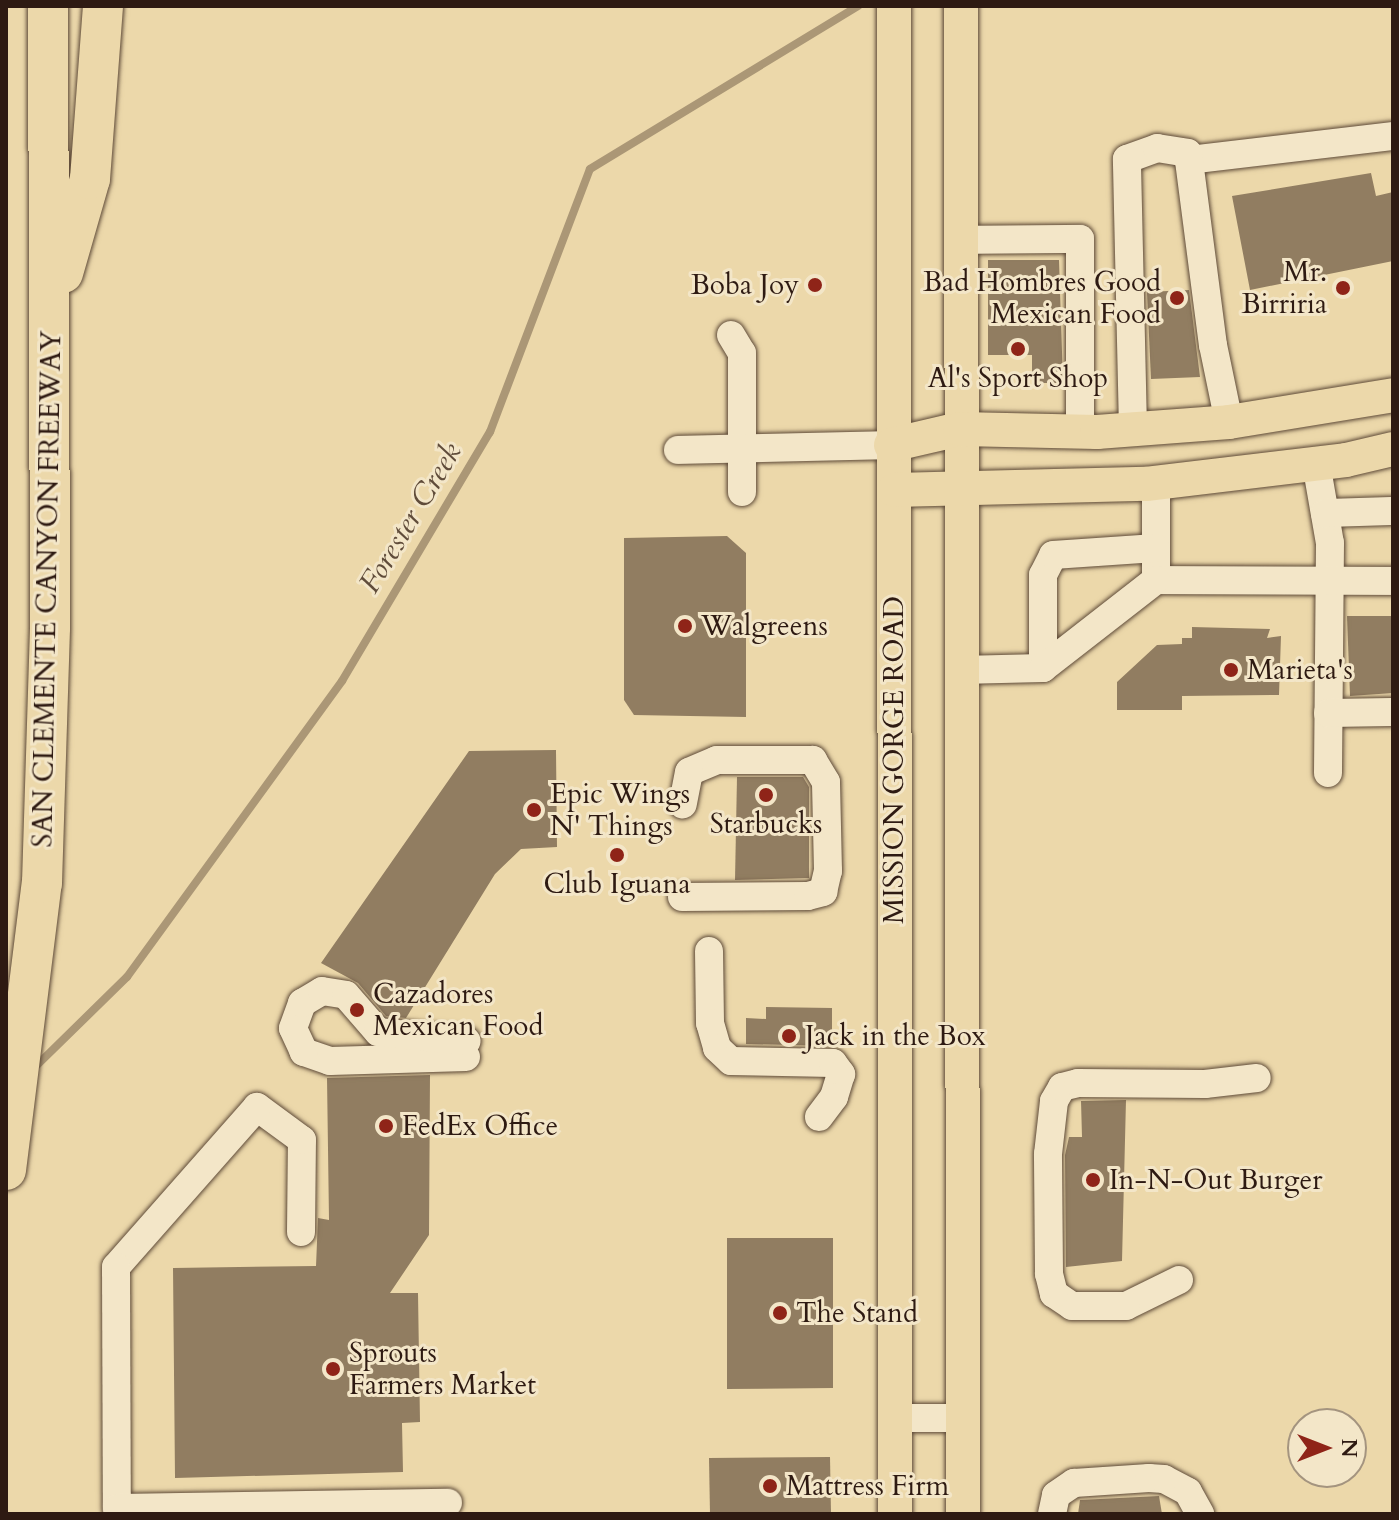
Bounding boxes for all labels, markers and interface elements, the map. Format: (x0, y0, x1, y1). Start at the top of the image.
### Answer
place label: Mr. Birriria (1242, 255, 1327, 321)
place label: Bad Hombres Good Mexican Food (923, 265, 1161, 331)
place label: Boba Joy (691, 268, 799, 302)
marker: Boba Joy (806, 276, 824, 294)
marker: Mr. Birriria (1334, 279, 1352, 297)
marker: Bad Hombres Good Mexican Food (1168, 289, 1186, 307)
street label: SAN CLEMENTE CANYON FREEWAY (26, 330, 68, 848)
marker: Al's Sport Shop (1009, 340, 1027, 358)
place label: Al's Sport Shop (928, 361, 1108, 395)
water label: Forester Creek (352, 436, 470, 600)
street label: MISSION GORGE ROAD (877, 596, 911, 924)
place label: Walgreens (701, 609, 828, 643)
marker: Walgreens (676, 617, 694, 635)
place label: Marieta's (1247, 653, 1353, 687)
marker: Marieta's (1222, 661, 1240, 679)
place label: Epic Wings N' Things (550, 777, 690, 843)
marker: Starbucks (757, 786, 775, 804)
marker: Epic Wings N' Things (525, 801, 543, 819)
place label: Starbucks (710, 807, 822, 841)
marker: Club Iguana (608, 846, 626, 864)
place label: Club Iguana (543, 867, 691, 901)
place label: Cazadores Mexican Food (373, 977, 543, 1043)
marker: Cazadores Mexican Food (348, 1001, 366, 1019)
place label: Jack in the Box (805, 1019, 986, 1053)
marker: Jack in the Box (780, 1027, 798, 1045)
place label: FedEx Office (402, 1109, 558, 1143)
marker: FedEx Office (377, 1117, 395, 1135)
place label: In-N-Out Burger (1109, 1163, 1322, 1197)
marker: In-N-Out Burger (1084, 1171, 1102, 1189)
place label: The Stand (796, 1296, 918, 1330)
marker: The Stand (771, 1304, 789, 1322)
place label: Sprouts Farmers Market (349, 1336, 536, 1402)
marker: Sprouts Farmers Market (324, 1360, 342, 1378)
north arrow (1287, 1408, 1367, 1488)
text: N (1334, 1438, 1364, 1458)
place label: Mattress Firm (786, 1469, 949, 1503)
marker: Mattress Firm (761, 1477, 779, 1495)

